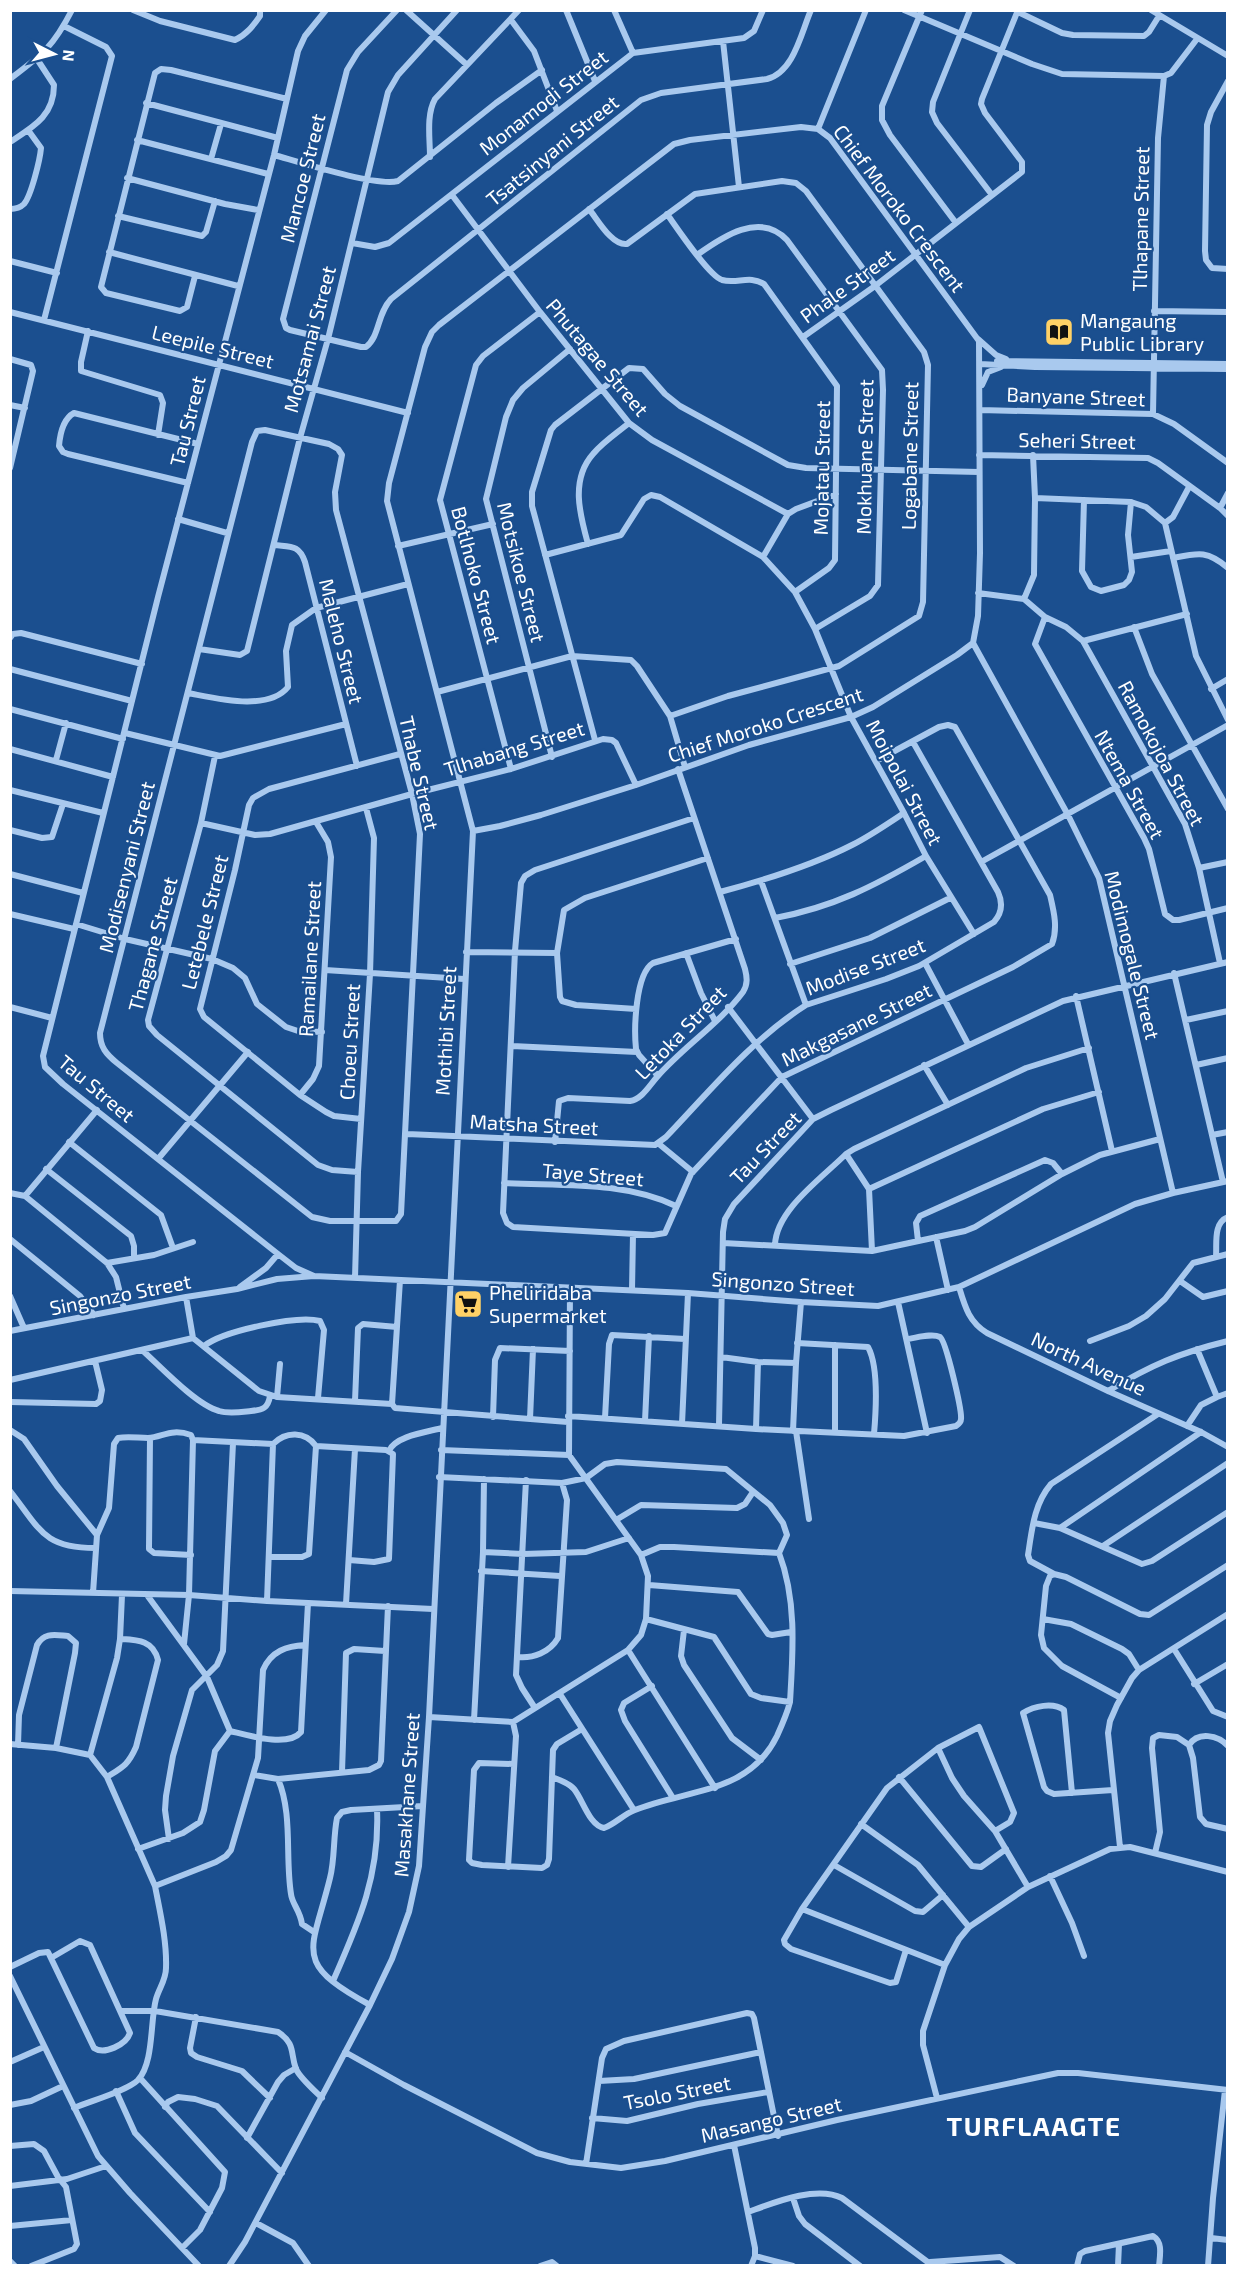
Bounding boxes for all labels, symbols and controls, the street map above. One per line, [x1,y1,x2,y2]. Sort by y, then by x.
north arrow [24,24,84,84]
street label: Monamodi Street [474,44,612,160]
text: N [59,49,79,62]
street label: Tsatsinyani Street [481,89,623,211]
street label: Mancoe Street [274,111,330,245]
street label: Chief Moroko Crescent [829,119,971,297]
street label: Tlhapane Street [1127,146,1153,292]
street label: Phale Street [795,242,899,327]
street label: Motsamai Street [278,263,340,415]
street label: Phutagae Street [542,293,654,421]
place label: Mangaung Public Library [1080,308,1204,355]
library icon: Mangaung Public Library [1043,316,1075,348]
street label: Leepile Street [149,319,277,373]
street label: Tau Street [164,373,210,469]
street label: Mokhuane Street [851,379,877,535]
street label: Logabane Street [896,381,922,530]
street label: Banyane Street [1006,382,1146,410]
street label: Mojatau Street [808,400,834,536]
street label: Seheri Street [1018,427,1136,453]
street label: Motsikoe Street [493,499,551,645]
street label: Botlhoko Street [447,504,507,647]
street label: Maleho Street [315,576,369,706]
street label: Ramokojoa Street [1114,676,1211,830]
street label: Chief Moroko Crescent [664,681,866,767]
street label: Thabe Street [395,714,445,833]
street label: Tlhabang Street [441,715,587,781]
street label: Moipolai Street [862,715,948,849]
street label: Ntema Street [1090,725,1170,843]
street label: Modisenyani Street [93,778,159,955]
street label: Letebele Street [176,852,232,992]
street label: Modimogale Street [1100,868,1166,1042]
street label: Thagane Street [122,874,182,1014]
street label: Ramailane Street [293,880,325,1038]
street label: Modise Street [802,932,929,1000]
street label: Mothibi Street [430,965,460,1096]
street label: Makgasane Street [777,977,935,1071]
street label: Letoka Street [629,980,731,1084]
street label: Choeu Street [334,983,364,1101]
street label: Tau Street [54,1049,140,1127]
street label: Tau Street [724,1105,806,1188]
street label: Matsha Street [469,1109,599,1139]
street label: Taye Street [541,1158,645,1190]
street label: Singonzo Street [711,1266,856,1300]
street label: Singonzo Street [47,1268,193,1319]
place label: Pheliridaba Supermarket [489,1280,607,1327]
supermarket icon: Pheliridaba Supermarket [452,1288,484,1320]
street label: North Avenue [1028,1326,1150,1400]
street label: Masakhane Street [388,1712,424,1878]
street label: Tsolo Street [621,2070,733,2114]
street label: Masango Street [698,2091,844,2147]
district label: TURFLAAGTE [947,2110,1121,2141]

